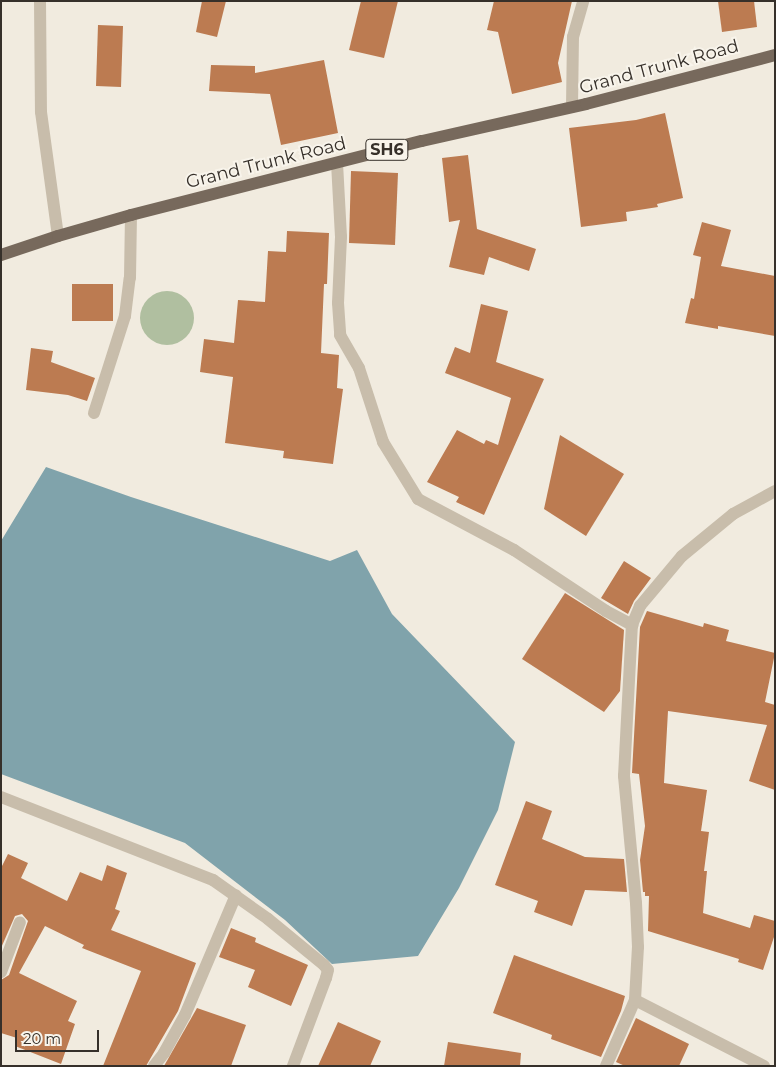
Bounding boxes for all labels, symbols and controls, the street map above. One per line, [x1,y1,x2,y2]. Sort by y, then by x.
street label: Grand Trunk Road [577,35,741,99]
street label: Grand Trunk Road [184,133,348,193]
road number: SH6 [364,136,410,164]
scale bar [18,1020,101,1052]
text: 20 m [23,1029,61,1048]

